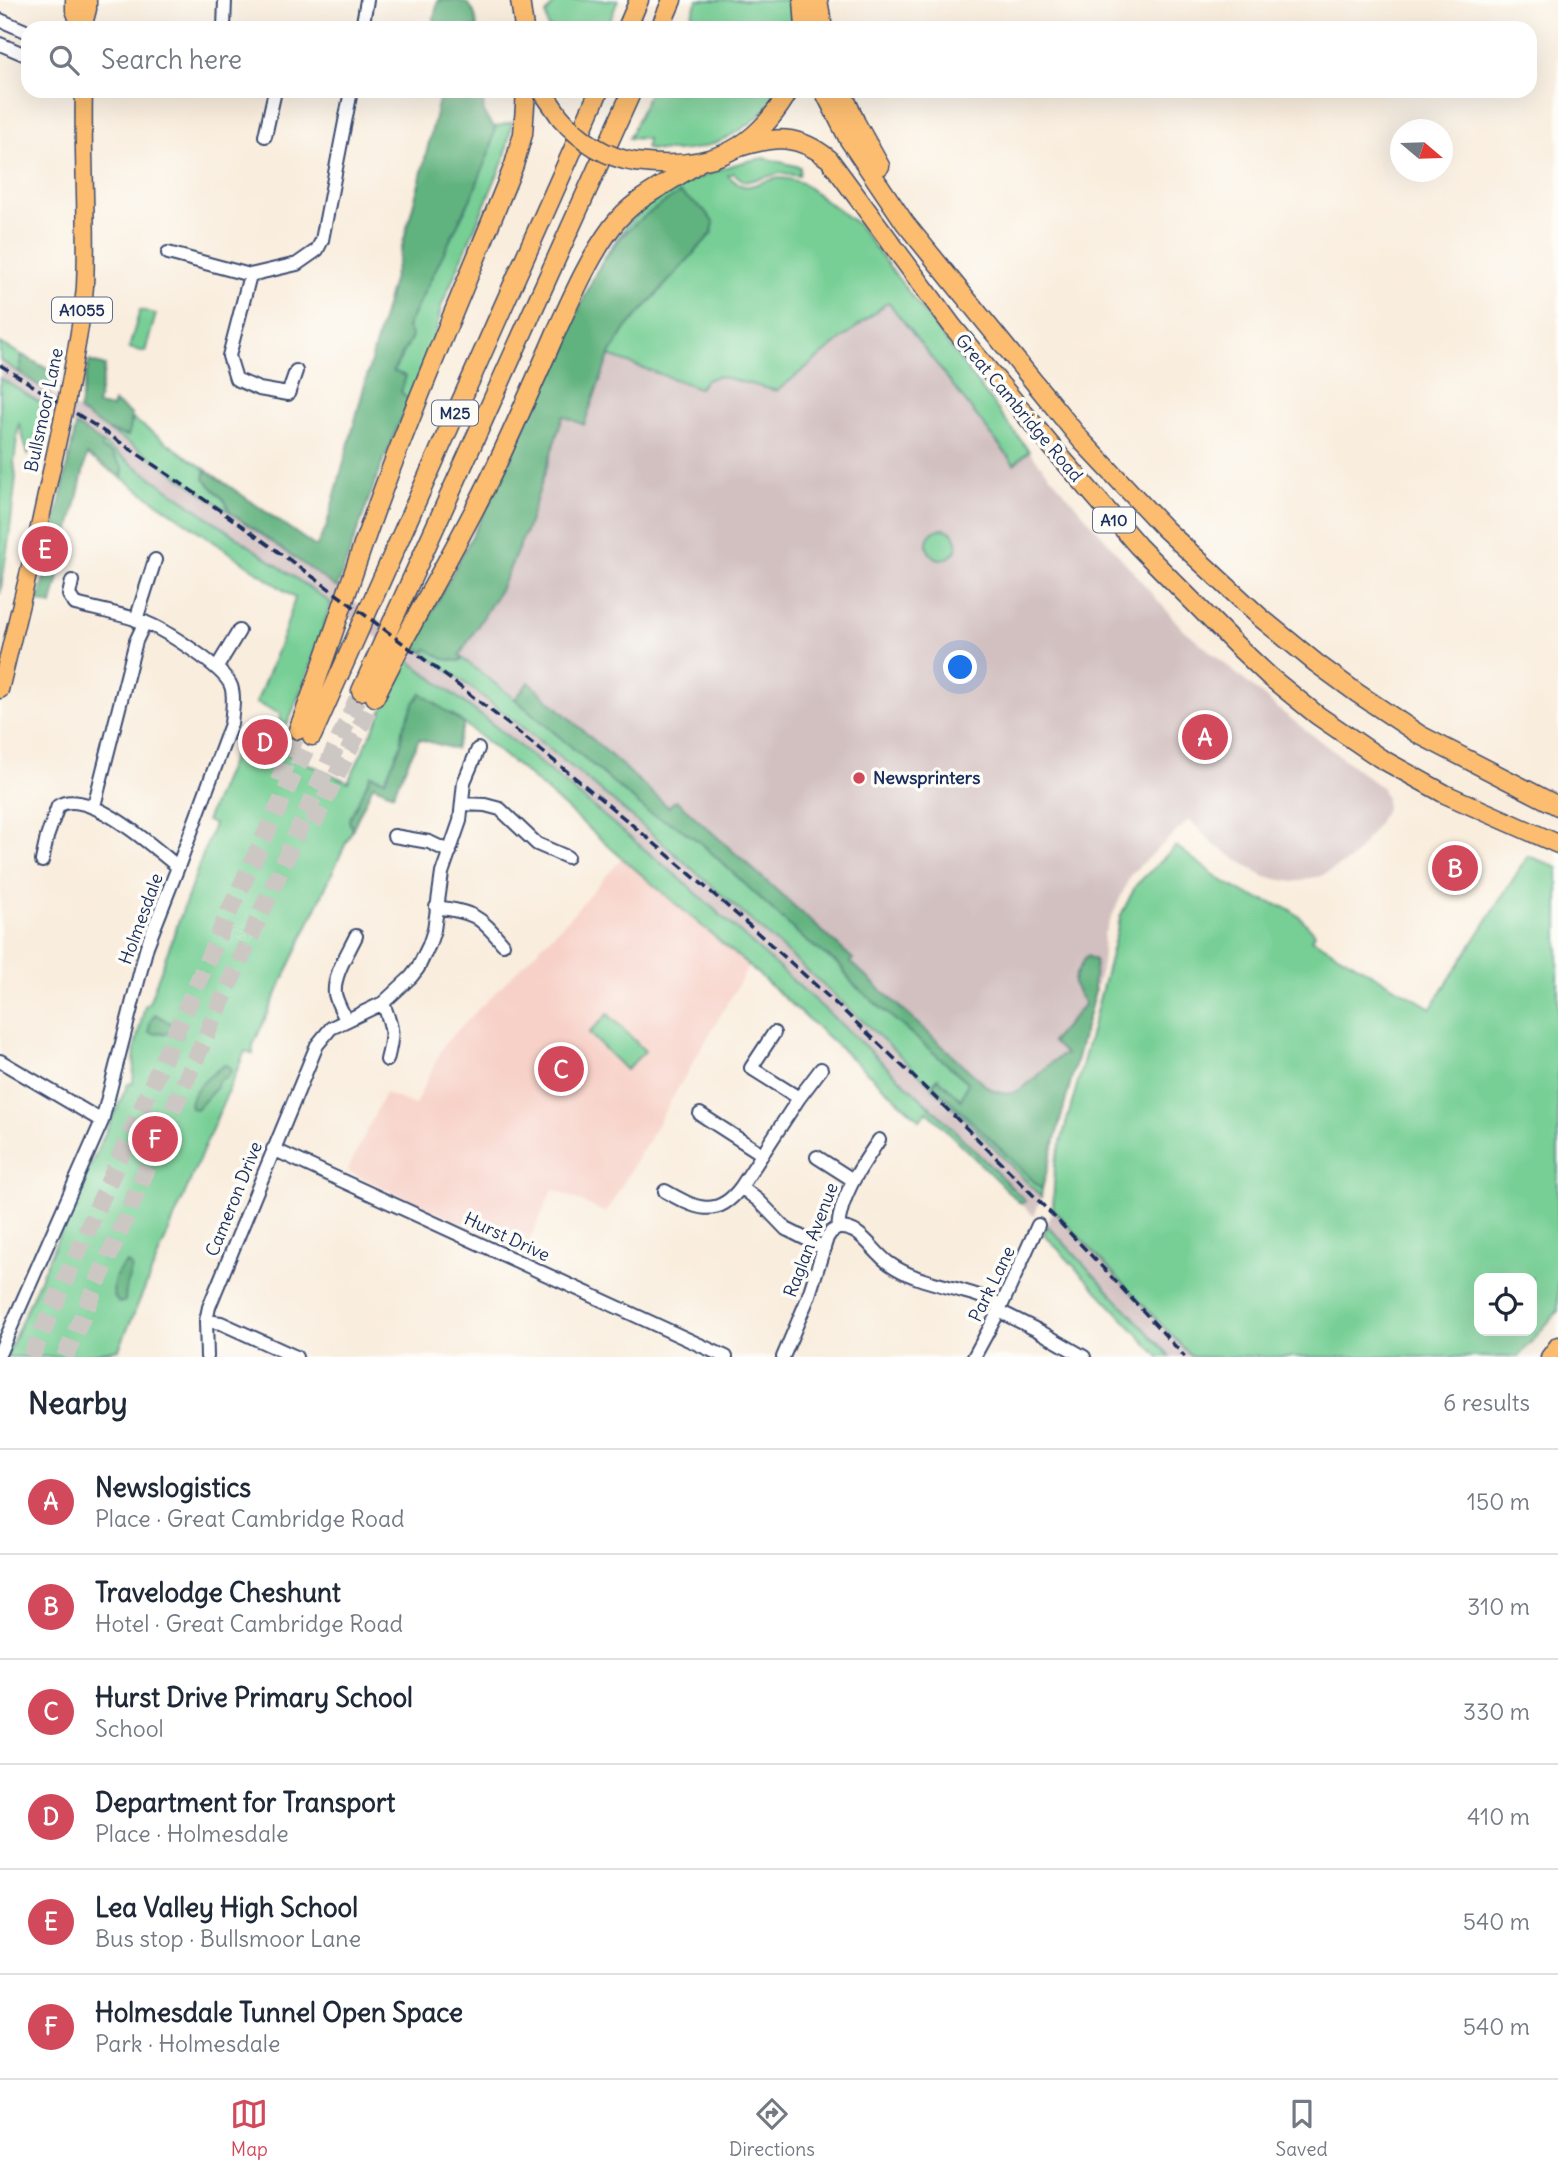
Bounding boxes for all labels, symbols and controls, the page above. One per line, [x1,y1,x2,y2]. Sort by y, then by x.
search box [21,21,1537,98]
icon: search [45,41,83,79]
text: Search here [101,43,242,76]
north arrow [1390,119,1453,182]
road number: A1055 [52,298,112,322]
street label: Great Cambridge Road [951,329,1088,487]
street label: Bullsmoor Lane [19,346,68,474]
road number: M25 [432,400,478,426]
road number: A10 [1093,508,1135,533]
pin: E [22,523,68,575]
your location [943,650,977,684]
pin: A [1182,711,1228,763]
pin: D [242,716,288,768]
place label: Newsprinters [873,766,980,789]
marker: Newsprinters [851,770,867,786]
pin: B [1432,842,1478,894]
street label: Holmesdale [113,870,168,968]
pin: C [538,1043,584,1095]
pin: F [132,1113,178,1165]
street label: Cameron Drive [200,1138,267,1260]
street label: Raglan Avenue [778,1179,843,1300]
street label: Hurst Drive [461,1207,554,1266]
street label: Park Lane [963,1242,1020,1325]
map controls [1474,1273,1537,1336]
button: locate [1474,1273,1537,1336]
text: Nearby [28,1384,128,1422]
text: 6 results [1443,1388,1530,1417]
text: Newslogistics [95,1471,251,1504]
text: A [44,1487,58,1516]
text: 150 m [1467,1487,1530,1516]
text: Place · Great Cambridge Road [95,1504,404,1533]
text: Travelodge Cheshunt [95,1576,341,1609]
text: B [43,1592,59,1621]
text: 310 m [1467,1592,1530,1621]
text: Hotel · Great Cambridge Road [95,1609,403,1638]
text: Hurst Drive Primary School [95,1681,413,1714]
text: C [43,1697,59,1726]
text: 330 m [1463,1697,1530,1726]
text: School [95,1714,164,1743]
text: Department for Transport [95,1786,395,1819]
text: D [43,1802,59,1831]
text: 410 m [1467,1802,1530,1831]
text: Place · Holmesdale [95,1819,289,1848]
text: Lea Valley High School [95,1891,358,1924]
text: E [44,1907,58,1936]
text: 540 m [1463,1907,1530,1936]
text: Bus stop · Bullsmoor Lane [95,1924,361,1953]
text: Holmesdale Tunnel Open Space [95,1996,463,2029]
text: F [44,2012,58,2041]
text: 540 m [1463,2012,1530,2041]
text: Park · Holmesdale [95,2029,280,2058]
tab: Map [230,2095,268,2161]
tab: Directions [729,2095,815,2161]
tab: Saved [1276,2095,1328,2161]

